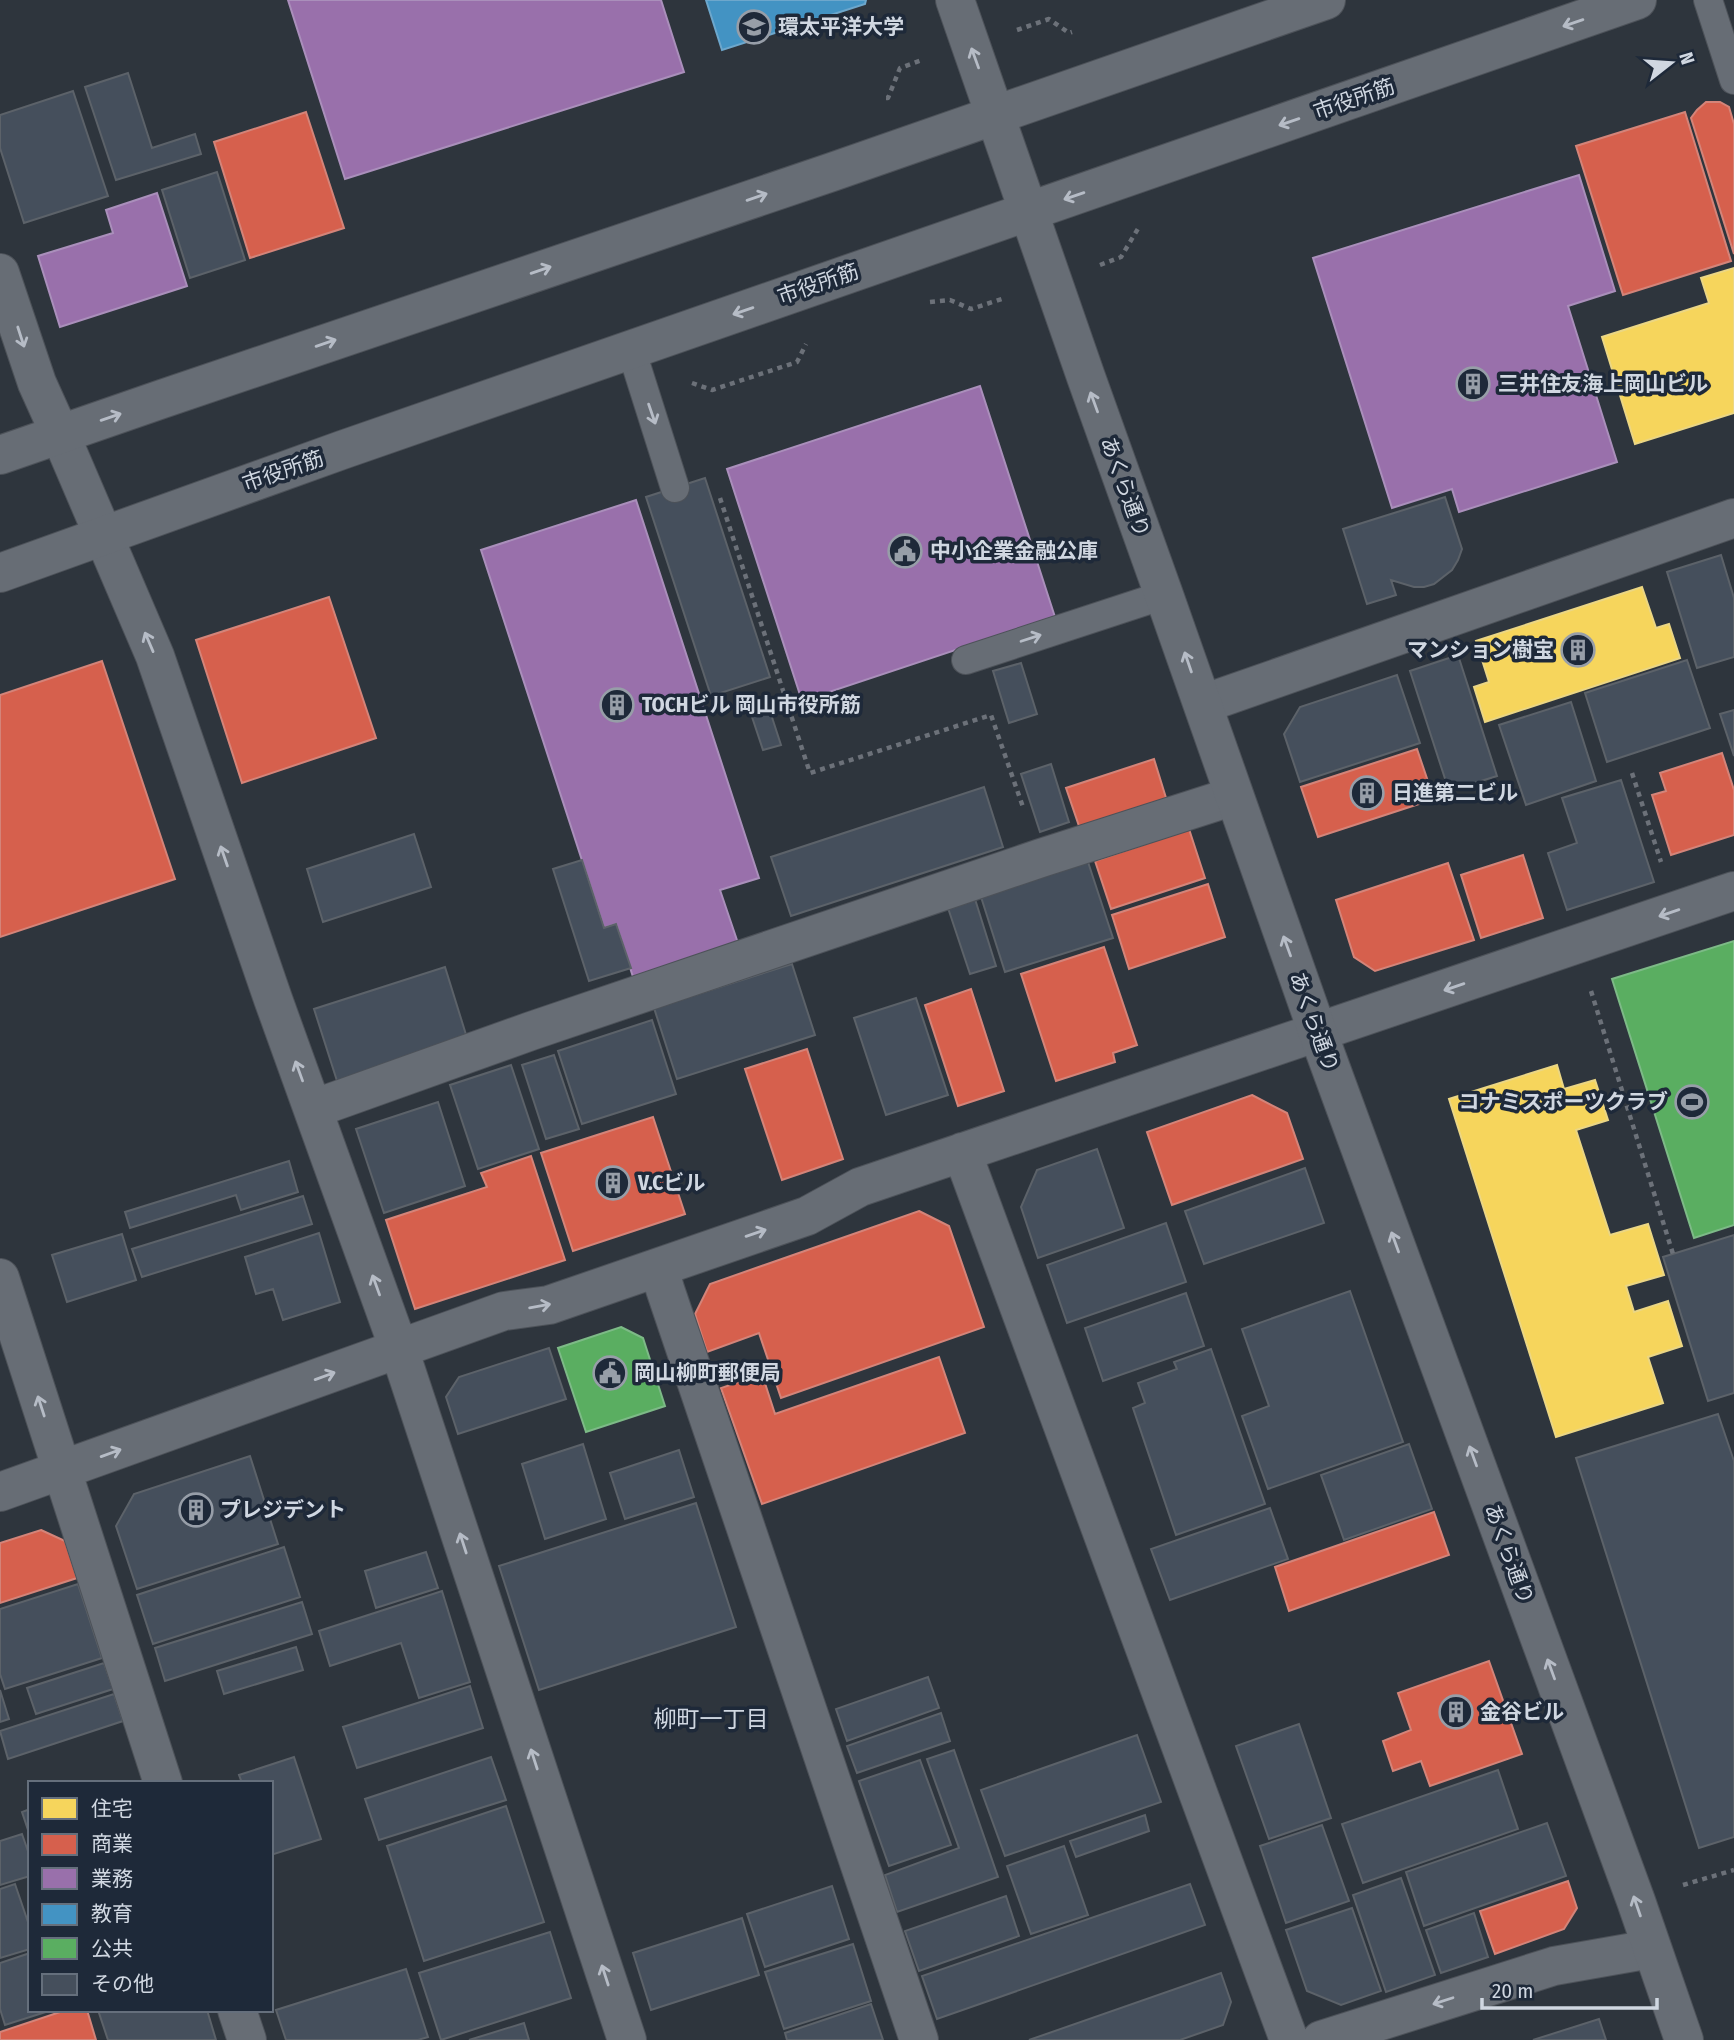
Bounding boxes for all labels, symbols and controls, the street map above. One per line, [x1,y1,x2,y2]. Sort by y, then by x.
school or university icon: 環太平洋大学 [735,8,773,46]
place label: 環太平洋大学 [778,14,904,40]
one-way arrow [1562,18,1584,30]
north arrow [1636,28,1706,98]
one-way arrow [967,47,980,69]
text: N [1674,49,1699,67]
street label: 市役所筋 [1310,73,1398,125]
one-way arrow [1278,117,1300,129]
one-way arrow [746,190,768,203]
one-way arrow [1063,191,1085,204]
street label: 市役所筋 [774,258,862,310]
one-way arrow [530,263,552,275]
one-way arrow [732,305,754,318]
one-way arrow [16,326,29,348]
one-way arrow [315,336,337,349]
building icon: 三井住友海上岡山ビル [1454,365,1492,403]
place label: 三井住友海上岡山ビル [1498,371,1708,397]
one-way arrow [1087,391,1099,413]
one-way arrow [647,403,659,425]
one-way arrow [99,410,121,422]
street label: あくら通り [1095,433,1155,541]
street label: 市役所筋 [239,445,327,497]
public building icon: 中小企業金融公庫 [886,532,924,570]
place label: 中小企業金融公庫 [930,538,1098,564]
one-way arrow [142,631,155,653]
one-way arrow [1019,631,1041,644]
building icon: マンション樹宝 [1559,631,1597,669]
place label: マンション樹宝 [1407,637,1554,663]
one-way arrow [1181,651,1193,673]
building icon: TOCHビル 岡山市役所筋 [598,686,636,724]
place label: TOCHビル 岡山市役所筋 [642,692,861,718]
building icon: 日進第二ビル [1348,774,1386,812]
place label: 日進第二ビル [1392,780,1518,806]
one-way arrow [217,846,229,868]
one-way arrow [1659,908,1681,921]
one-way arrow [1280,935,1292,957]
street label: あくら通り [1284,968,1344,1076]
one-way arrow [1443,981,1465,994]
one-way arrow [292,1061,304,1083]
sports icon: コナミスポーツクラブ [1673,1083,1711,1121]
place label: コナミスポーツクラブ [1458,1089,1668,1115]
building icon: V.Cビル [594,1164,632,1202]
place label: V.Cビル [637,1170,705,1196]
one-way arrow [744,1226,766,1238]
one-way arrow [1387,1232,1400,1254]
one-way arrow [368,1275,381,1297]
one-way arrow [528,1298,551,1312]
public building icon: 岡山柳町郵便局 [591,1354,629,1392]
place label: 岡山柳町郵便局 [634,1360,781,1386]
one-way arrow [313,1369,335,1381]
one-way arrow [34,1395,47,1417]
one-way arrow [1466,1445,1478,1467]
one-way arrow [99,1446,121,1458]
building icon: プレジデント [177,1491,215,1529]
place label: プレジデント [220,1497,346,1523]
street label: あくら通り [1479,1500,1539,1608]
one-way arrow [455,1532,468,1554]
one-way arrow [1544,1659,1556,1681]
building icon: 金谷ビル [1437,1693,1475,1731]
place label: 金谷ビル [1480,1699,1564,1725]
district label: 柳町一丁目 [654,1705,769,1733]
one-way arrow [527,1749,539,1771]
legend [28,1781,273,2012]
text: 住宅 [91,1796,133,1822]
text: 商業 [91,1831,133,1857]
text: 業務 [91,1866,133,1892]
one-way arrow [1630,1896,1642,1918]
text: 教育 [91,1901,133,1927]
text: 公共 [91,1936,133,1962]
one-way arrow [598,1965,610,1987]
scale bar [1482,1966,1657,2010]
text: その他 [91,1971,154,1997]
text: 20 m [1492,1978,1533,2004]
one-way arrow [1432,1996,1454,2009]

